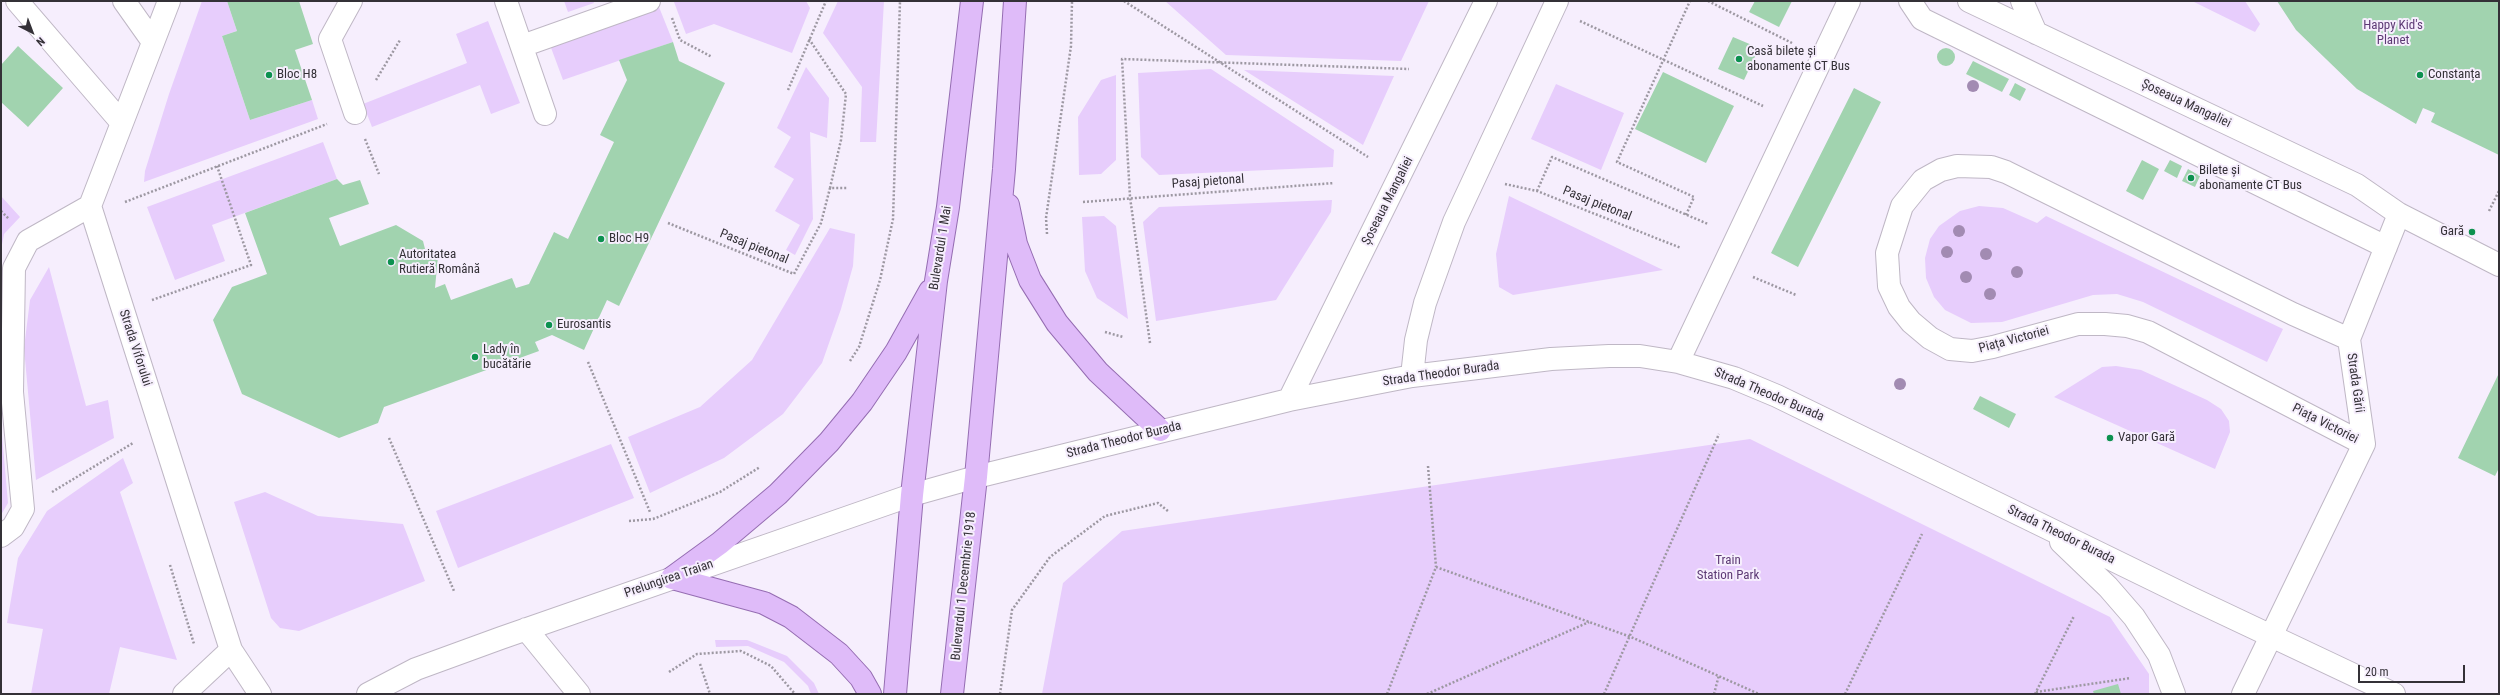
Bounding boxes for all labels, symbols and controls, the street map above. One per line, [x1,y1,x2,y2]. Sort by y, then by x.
north arrow [12,12,52,52]
park label: Happy Kid's Planet [2363,18,2423,49]
text: N [34,34,47,48]
place label: Casă bilete și abonamente CT Bus [1747,44,1850,75]
marker: Casă bilete și abonamente CT Bus [1734,54,1744,64]
place label: Bloc H8 [277,67,317,83]
place label: Constanța [2428,67,2481,83]
marker: Bloc H8 [264,70,274,80]
marker: Constanța [2415,70,2425,80]
street label: Șoseaua Mangaliei [2139,76,2233,132]
street label: Șoseaua Mangaliei [1359,154,1417,248]
place label: Bilete și abonamente CT Bus [2199,163,2302,194]
street label: Pasaj pietonal [1171,172,1245,192]
marker: Bilete și abonamente CT Bus [2186,173,2196,183]
street label: Pasaj pietonal [1560,183,1634,225]
street label: Bulevardul 1 Mai [927,205,955,291]
place label: Gară [2440,224,2464,240]
street label: Pasaj pietonal [717,226,791,268]
marker: Gară [2467,227,2477,237]
place label: Bloc H9 [609,231,649,247]
marker: Bloc H9 [596,234,606,244]
place label: Autoritatea Rutieră Română [399,247,480,278]
marker: Autoritatea Rutieră Română [386,257,396,267]
street label: Strada Viforului [115,308,155,388]
place label: Eurosantis [557,317,611,333]
marker: Eurosantis [544,320,554,330]
street label: Piața Victoriei [1977,323,2051,357]
place label: Lady în bucătărie [483,342,531,373]
marker: Lady în bucătărie [470,352,480,362]
street label: Strada Gării [2343,352,2367,414]
street label: Strada Theodor Burada [1382,358,1500,390]
street label: Strada Theodor Burada [1712,365,1826,425]
street label: Piața Victoriei [2289,401,2361,447]
street label: Strada Theodor Burada [1065,418,1183,462]
place label: Vapor Gară [2118,430,2175,446]
marker: Vapor Gară [2105,433,2115,443]
street label: Strada Theodor Burada [2005,502,2117,568]
street label: Bulevardul 1 Decembrie 1918 [948,511,980,661]
park label: Train Station Park [1697,553,1759,584]
street label: Prelungirea Traian [623,556,715,602]
scale bar [2360,657,2467,683]
text: 20 m [2365,665,2389,679]

